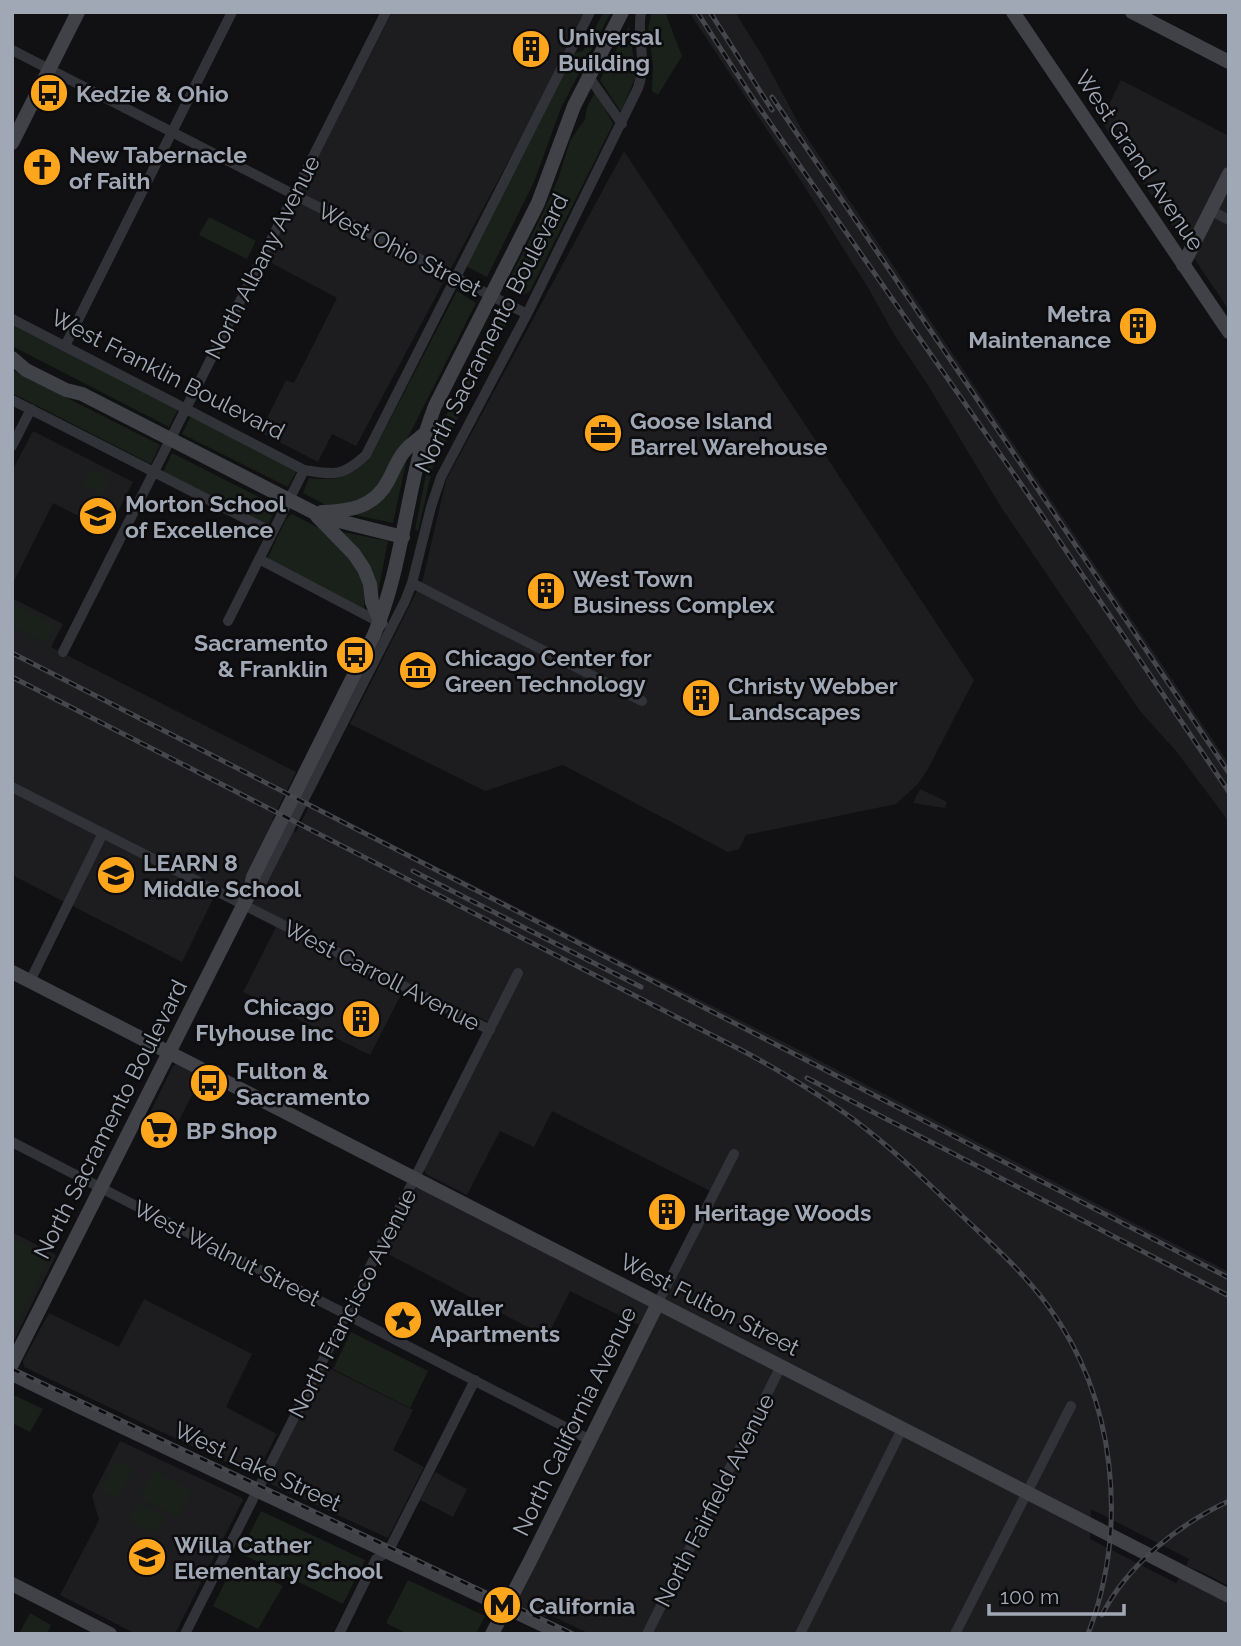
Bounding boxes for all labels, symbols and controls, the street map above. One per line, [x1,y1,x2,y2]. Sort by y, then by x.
place label: Universal Building [558,23,662,76]
building icon: Universal Building [510,28,552,70]
street label: West Grand Avenue [1070,65,1210,255]
bus stop icon: Kedzie & Ohio [28,72,70,114]
place label: Kedzie & Ohio [76,80,229,107]
place label: New Tabernacle of Faith [69,141,247,194]
church icon: New Tabernacle of Faith [21,146,63,188]
street label: North Albany Avenue [199,151,325,363]
street label: North Sacramento Boulevard [409,189,573,477]
street label: West Ohio Street [314,196,486,302]
place label: Metra Maintenance [968,300,1111,353]
street label: West Franklin Boulevard [47,303,289,445]
building icon: Metra Maintenance [1117,305,1159,347]
place label: Goose Island Barrel Warehouse [630,407,828,460]
office icon: Goose Island Barrel Warehouse [582,412,624,454]
place label: Morton School of Excellence [125,490,286,543]
school or university icon: Morton School of Excellence [77,495,119,537]
place label: West Town Business Complex [573,565,775,618]
building icon: West Town Business Complex [525,570,567,612]
place label: Sacramento & Franklin [194,629,328,682]
bus stop icon: Sacramento & Franklin [334,634,376,676]
place label: Chicago Center for Green Technology [445,644,652,697]
museum icon: Chicago Center for Green Technology [397,649,439,691]
place label: Christy Webber Landscapes [728,672,898,725]
building icon: Christy Webber Landscapes [680,677,722,719]
place label: LEARN 8 Middle School [143,849,302,902]
school or university icon: LEARN 8 Middle School [95,854,137,896]
street label: West Carroll Avenue [280,914,484,1036]
street label: North Sacramento Boulevard [28,975,192,1263]
place label: Chicago Flyhouse Inc [195,993,334,1046]
building icon: Chicago Flyhouse Inc [340,998,382,1040]
place label: Fulton & Sacramento [236,1057,370,1110]
bus stop icon: Fulton & Sacramento [188,1062,230,1104]
supermarket icon: BP Shop [138,1109,180,1151]
place label: BP Shop [186,1117,277,1144]
street label: North Francisco Avenue [282,1184,422,1422]
building icon: Heritage Woods [646,1191,688,1233]
street label: West Walnut Street [129,1194,325,1312]
place label: Heritage Woods [694,1199,871,1226]
street label: West Fulton Street [616,1247,804,1361]
place label: Waller Apartments [430,1294,560,1347]
place icon: Waller Apartments [382,1299,424,1341]
street label: North California Avenue [507,1302,641,1540]
street label: North Fairfield Avenue [649,1389,779,1611]
street label: West Lake Street [170,1415,346,1517]
place label: Willa Cather Elementary School [174,1531,383,1584]
school or university icon: Willa Cather Elementary School [126,1536,168,1578]
scale bar [989,1572,1124,1616]
metro station icon: California [481,1584,523,1626]
text: 100 m [1000,1584,1059,1609]
place label: California [529,1592,635,1619]

